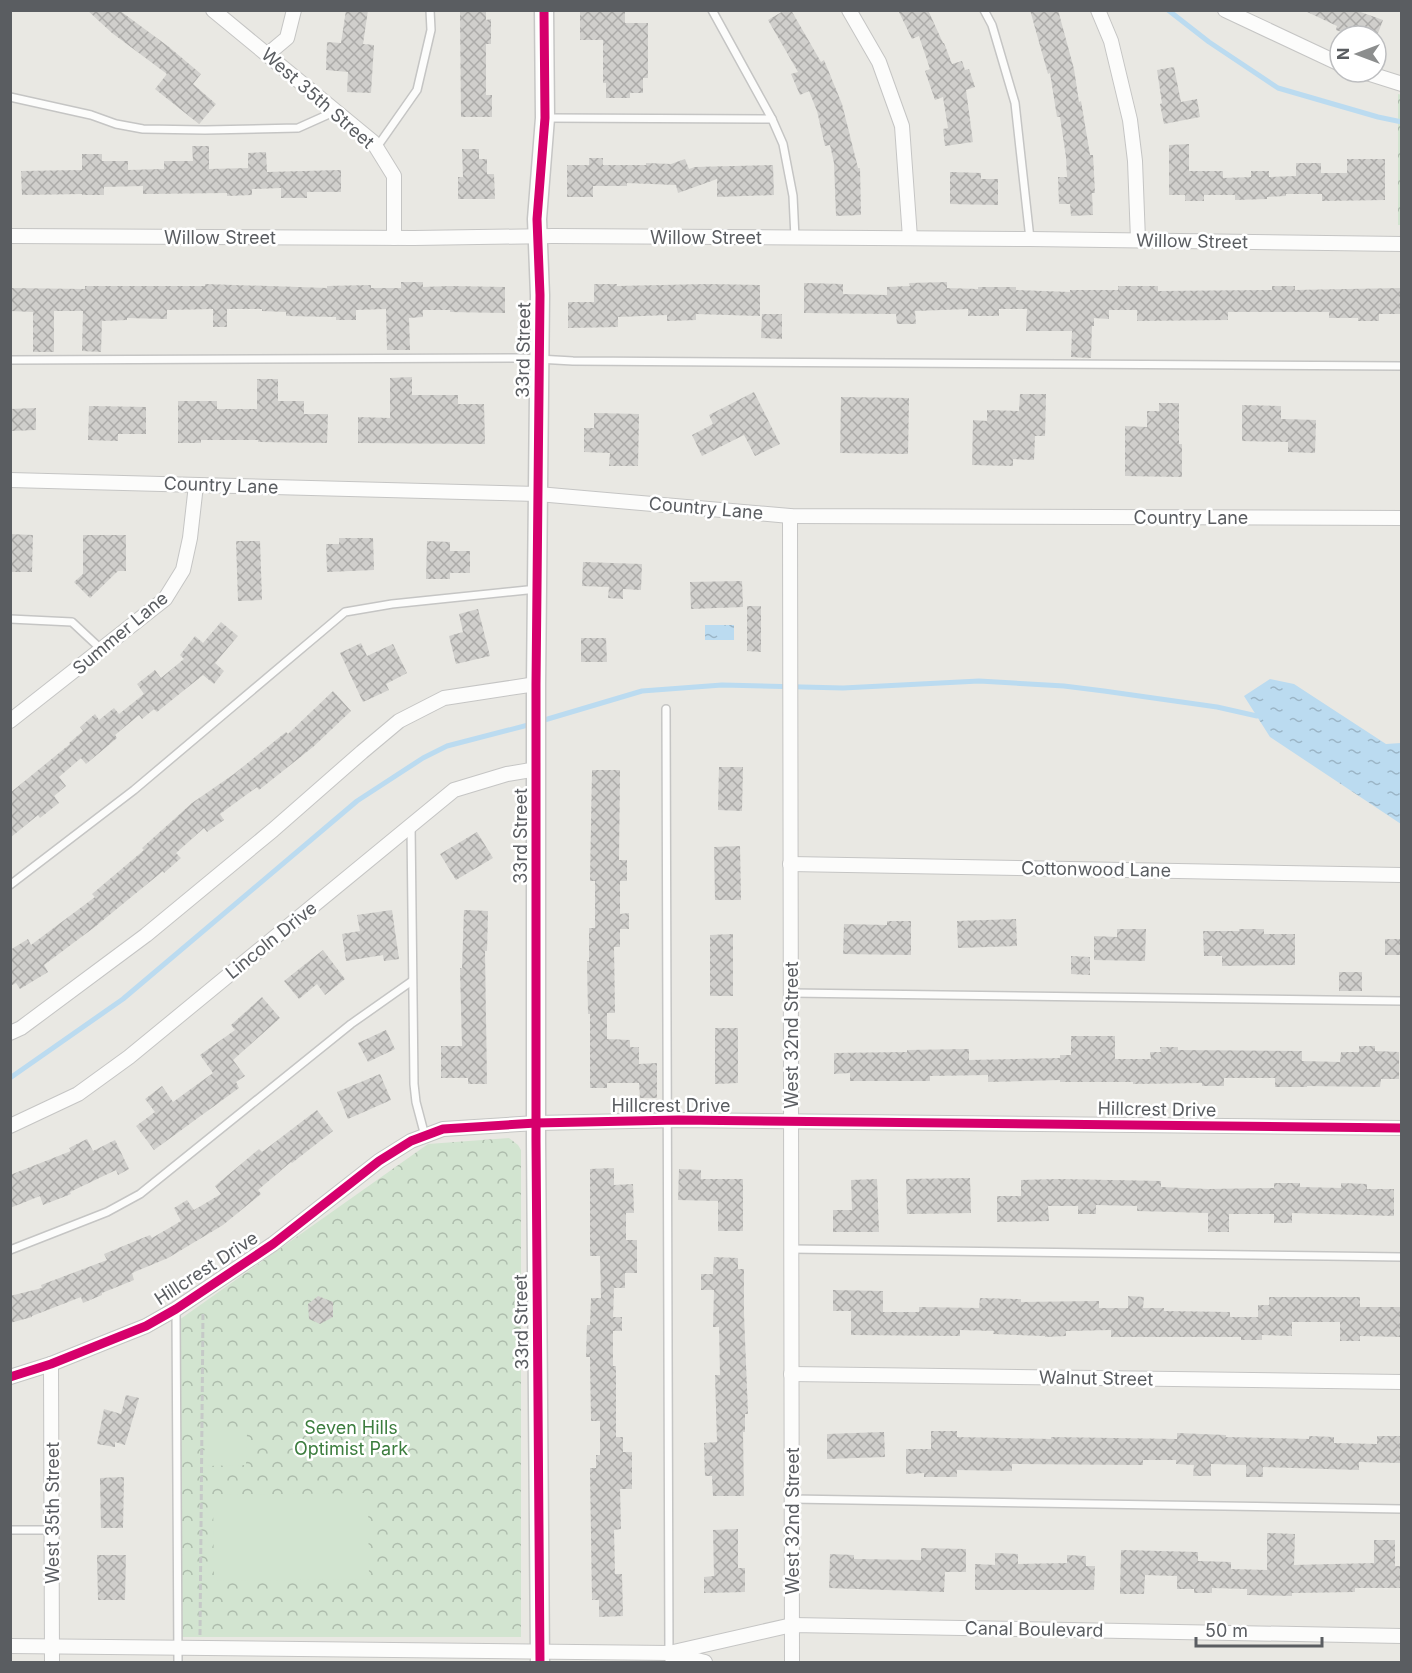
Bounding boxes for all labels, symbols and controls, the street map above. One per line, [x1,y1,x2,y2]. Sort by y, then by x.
north arrow [1328,24,1388,84]
street label: West 35th Street [257,43,379,153]
text: N [1333,48,1353,60]
street label: Willow Street [164,227,276,248]
street label: Willow Street [650,227,762,248]
street label: Willow Street [1136,230,1248,252]
street label: 33rd Street [512,302,534,398]
street label: Country Lane [163,473,279,497]
street label: Country Lane [648,493,764,523]
street label: Country Lane [1134,507,1248,528]
street label: Summer Lane [68,587,172,679]
street label: 33rd Street [510,788,531,884]
street label: Cottonwood Lane [1021,857,1171,881]
street label: Lincoln Drive [221,897,321,983]
street label: West 32nd Street [781,961,802,1109]
street label: Hillcrest Drive [612,1095,730,1116]
street label: Hillcrest Drive [1097,1097,1217,1121]
street label: Hillcrest Drive [150,1227,262,1309]
street label: 33rd Street [510,1274,532,1370]
street label: Walnut Street [1039,1367,1153,1389]
park label: Seven Hills Optimist Park [294,1417,408,1459]
street label: West 35th Street [42,1442,63,1584]
street label: West 32nd Street [782,1447,803,1595]
scale bar [1196,1610,1322,1648]
street label: Canal Boulevard [964,1617,1104,1641]
text: 50 m [1205,1620,1248,1641]

